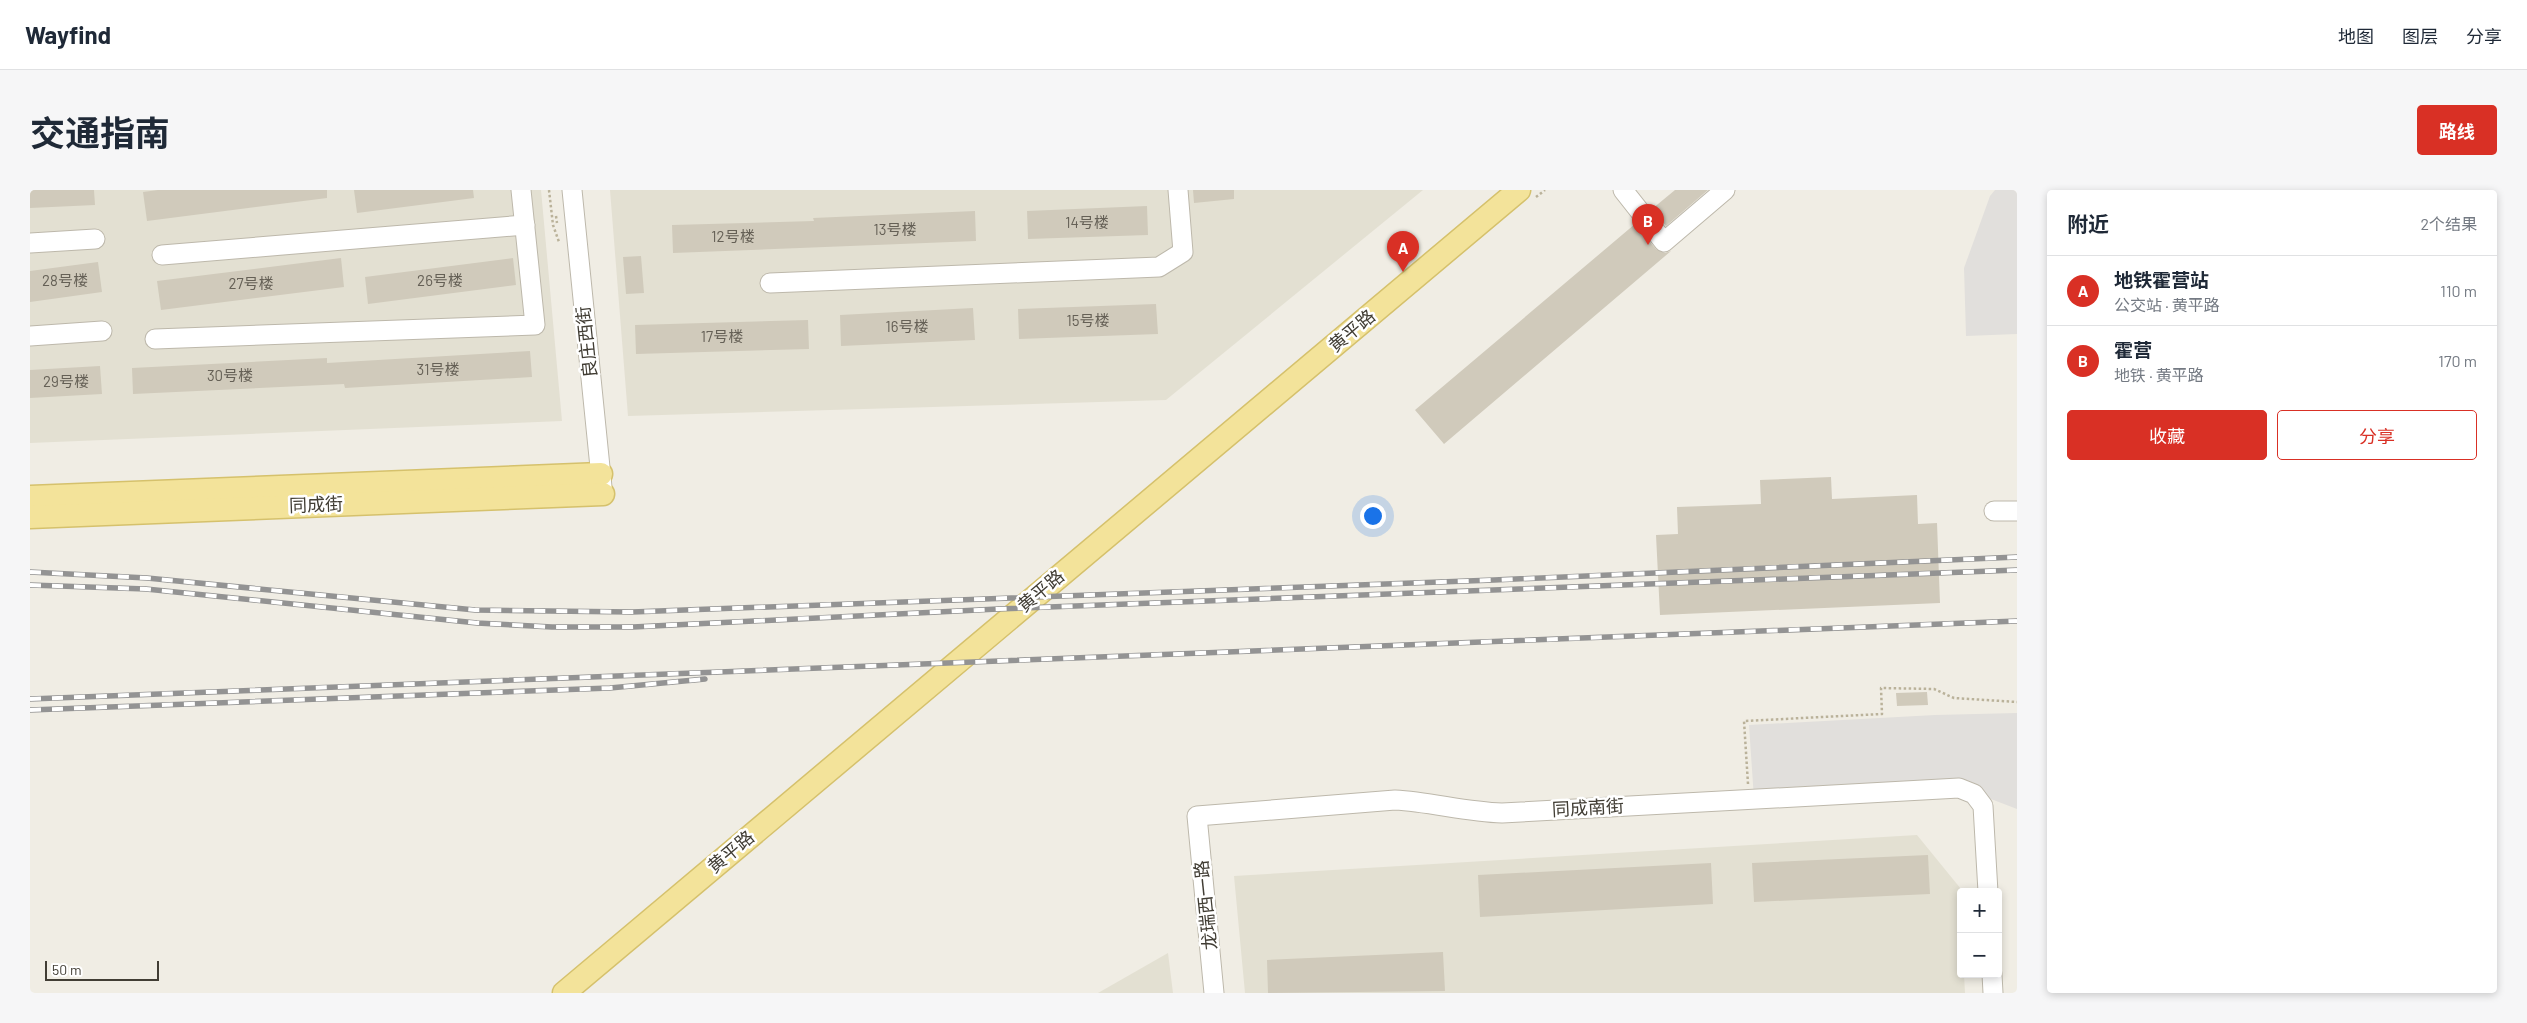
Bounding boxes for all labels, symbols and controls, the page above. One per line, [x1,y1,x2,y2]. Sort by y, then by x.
text: Wayfind [25,20,111,49]
text: 地图 [2338,25,2374,47]
text: 图层 [2402,25,2438,47]
text: 分享 [2466,25,2502,47]
button: 路线 [2417,105,2497,155]
text: 交通指南 [30,111,170,153]
pin: B [1632,204,1664,245]
text: 附近 [2067,211,2109,236]
house number: 14号楼 [1065,213,1109,231]
text: 2个结果 [2420,214,2477,233]
house number: 13号楼 [874,220,916,238]
house number: 12号楼 [711,227,755,245]
pin: A [1387,231,1419,272]
text: 地铁霍营站 [2114,268,2209,291]
house number: 28号楼 [42,271,88,289]
house number: 26号楼 [417,271,463,289]
house number: 27号楼 [228,274,274,292]
text: A [2078,281,2088,300]
text: 110 m [2440,281,2477,300]
text: 公交站 · 黄平路 [2114,295,2220,314]
street label: 黄平路 [1324,304,1379,356]
street label: 良庄西街 [571,305,601,379]
house number: 15号楼 [1067,311,1109,329]
house number: 16号楼 [886,317,928,335]
house number: 17号楼 [701,327,743,345]
text: 霍营 [2114,338,2152,361]
text: B [2078,351,2088,370]
text: 170 m [2438,351,2477,370]
house number: 31号楼 [417,360,459,378]
text: 地铁 · 黄平路 [2114,365,2204,384]
house number: 30号楼 [207,366,253,384]
house number: 29号楼 [43,372,89,390]
button: 收藏 [2067,410,2267,460]
button: 分享 [2277,410,2477,460]
street label: 同成街 [289,492,343,516]
your location [1360,503,1386,529]
street label: 黄平路 [1013,564,1068,616]
street label: 同成南街 [1551,794,1624,820]
street label: 黄平路 [703,825,758,877]
street label: 龙瑞西一路 [1189,859,1221,951]
map controls [1957,888,2002,978]
button: + [1957,888,2002,933]
button: − [1957,933,2002,978]
scale bar [45,958,159,981]
text: 50 m [52,961,81,978]

